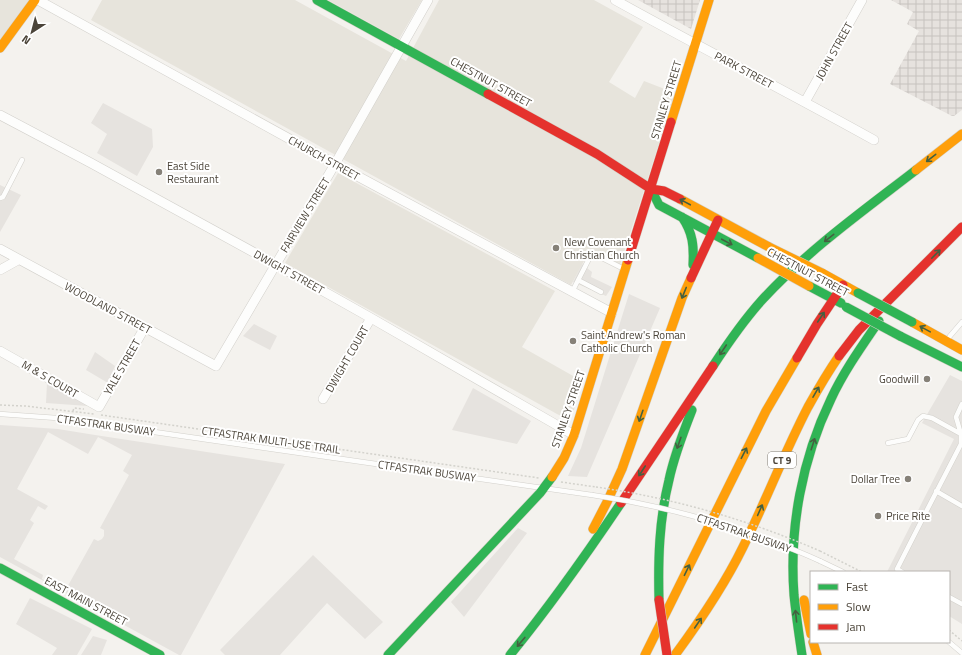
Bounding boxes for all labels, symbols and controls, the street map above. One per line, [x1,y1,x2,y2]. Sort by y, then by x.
north arrow [12,12,52,52]
street label: JOHN STREET [811,19,857,83]
text: N [18,31,34,49]
street label: PARK STREET [712,48,776,92]
street label: CHESTNUT STREET [448,53,535,111]
street label: STANLEY STREET [646,59,686,141]
street label: CHURCH STREET [285,132,363,184]
one-way arrow [926,154,937,162]
place label: East Side Restaurant [167,158,219,187]
marker: East Side Restaurant [154,167,164,177]
street label: FAIRVIEW STREET [276,174,334,256]
one-way arrow [679,198,691,205]
one-way arrow [823,233,834,242]
place label: New Covenant Christian Church [564,234,640,263]
one-way arrow [721,238,733,246]
marker: New Covenant Christian Church [551,243,561,253]
street label: CHESTNUT STREET [764,244,852,300]
street label: DWIGHT STREET [251,246,327,298]
one-way arrow [931,249,941,259]
street label: WOODLAND STREET [62,278,155,338]
one-way arrow [680,287,688,299]
one-way arrow [817,312,825,323]
street label: DWIGHT COURT [321,323,373,395]
one-way arrow [919,325,931,333]
place label: Saint Andrew's Roman Catholic Church [581,327,686,356]
street label: YALE STREET [100,336,145,398]
marker: Saint Andrew's Roman Catholic Church [568,336,578,346]
one-way arrow [719,344,727,355]
street label: M & S COURT [19,356,81,402]
street label: STANLEY STREET [547,368,589,450]
place label: Goodwill [879,371,919,387]
marker: Goodwill [922,374,932,384]
one-way arrow [812,386,820,398]
street label: CTFASTRAK BUSWAY [56,410,156,440]
one-way arrow [637,410,645,422]
street label: CTFASTRAK MULTI-USE TRAIL [201,422,342,458]
one-way arrow [675,437,682,450]
one-way arrow [810,437,817,450]
one-way arrow [741,447,749,459]
road number: CT 9 [768,452,796,468]
street label: CTFASTRAK BUSWAY [377,456,477,486]
one-way arrow [638,465,646,476]
place label: Dollar Tree [851,471,900,487]
marker: Dollar Tree [903,474,913,484]
one-way arrow [757,504,764,516]
place label: Price Rite [886,508,930,524]
street label: CTFASTRAK BUSWAY [695,509,793,557]
marker: Price Rite [873,511,883,521]
one-way arrow [684,564,692,576]
legend [810,571,950,643]
street label: EAST MAIN STREET [42,572,130,630]
text: Fast [846,577,869,596]
text: Slow [846,597,871,616]
one-way arrow [792,610,800,623]
text: Jam [846,617,866,636]
one-way arrow [694,618,702,629]
one-way arrow [517,636,526,647]

